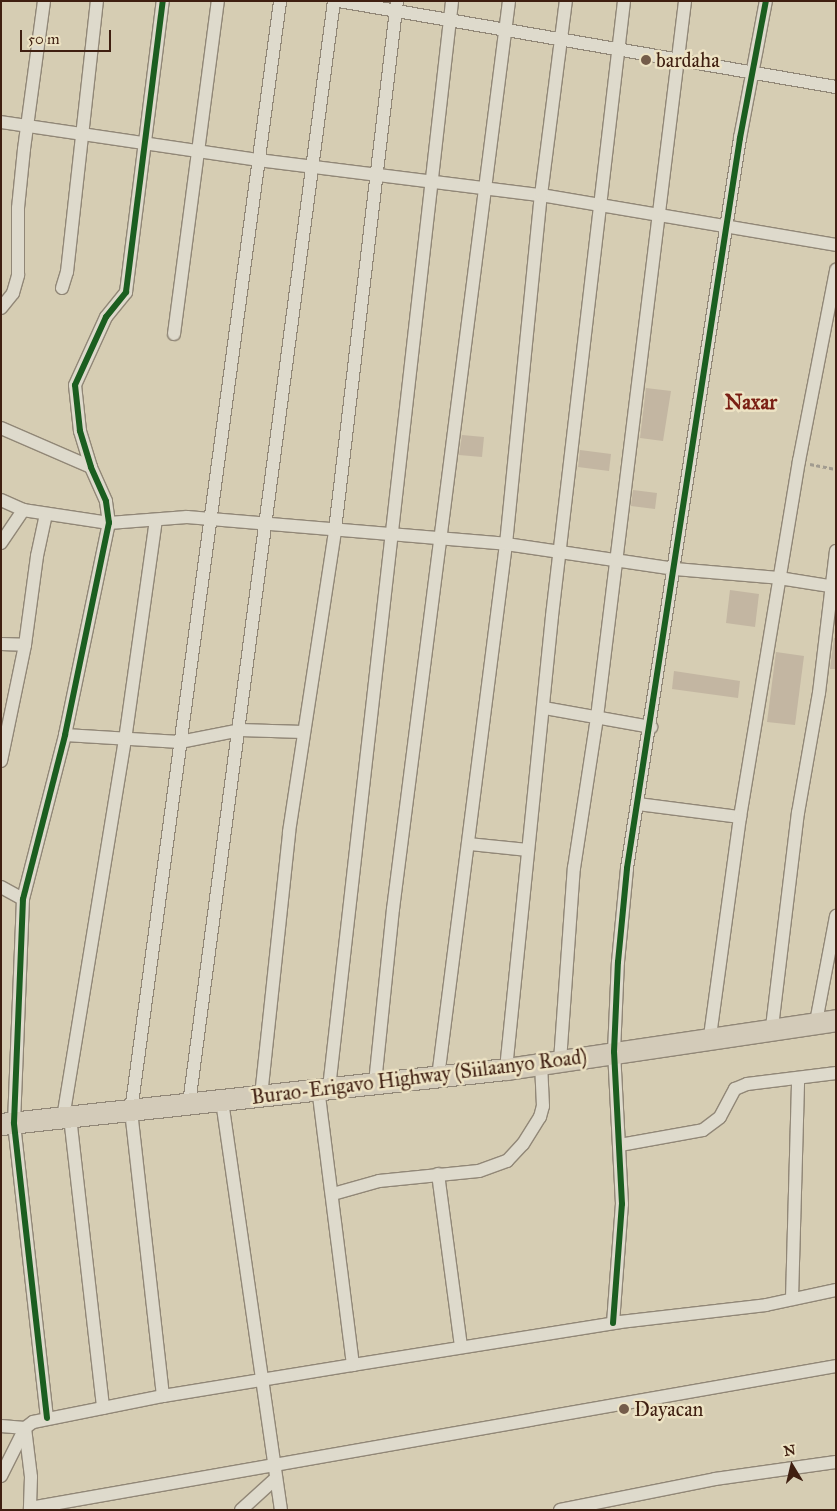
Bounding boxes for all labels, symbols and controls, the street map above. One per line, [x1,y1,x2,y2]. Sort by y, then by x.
scale bar [22,20,114,52]
text: 50 m [28,30,60,48]
place label: bardaha [656,48,720,72]
marker: bardaha [640,54,652,66]
district label: Naxar [725,389,777,415]
street label: Burao-Erigavo Highway (Siilaanyo Road) [250,1044,588,1110]
place label: Dayacan [634,1397,703,1421]
marker: Dayacan [618,1403,630,1415]
north arrow [767,1441,817,1491]
text: N [782,1441,797,1460]

